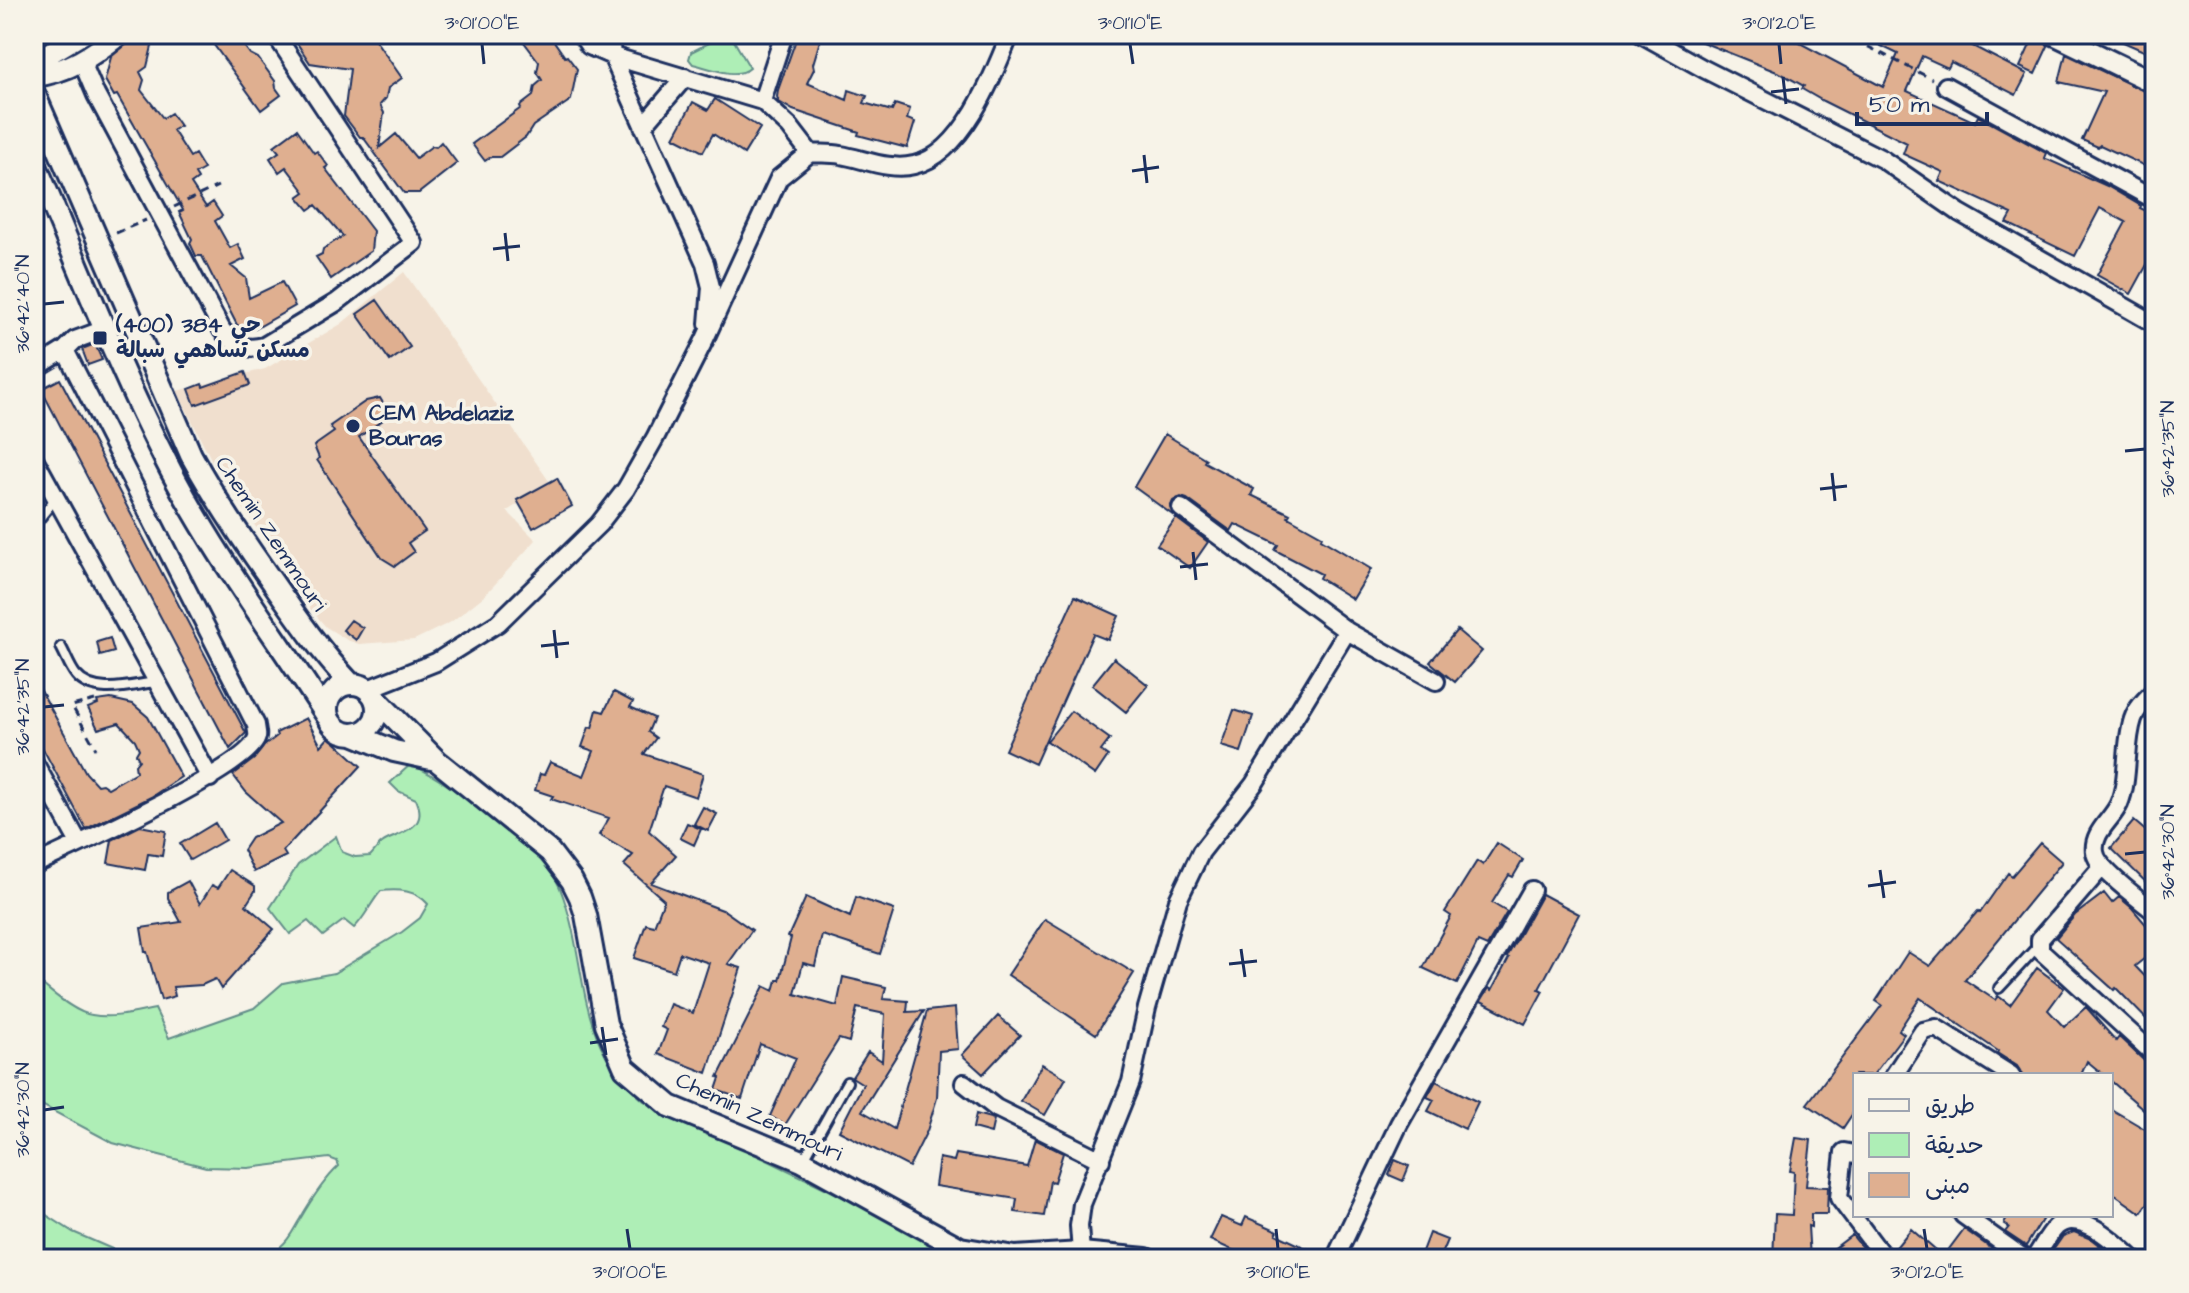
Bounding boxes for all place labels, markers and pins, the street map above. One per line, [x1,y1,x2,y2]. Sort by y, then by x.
place label: حي 384 (400) مسكن تساهمي سبالة [115,310,310,369]
marker: حي 384 (400) مسكن تساهمي سبالة [91,329,109,347]
place label: CEM Abdelaziz Bouras [369,398,515,454]
marker: CEM Abdelaziz Bouras [344,417,362,435]

